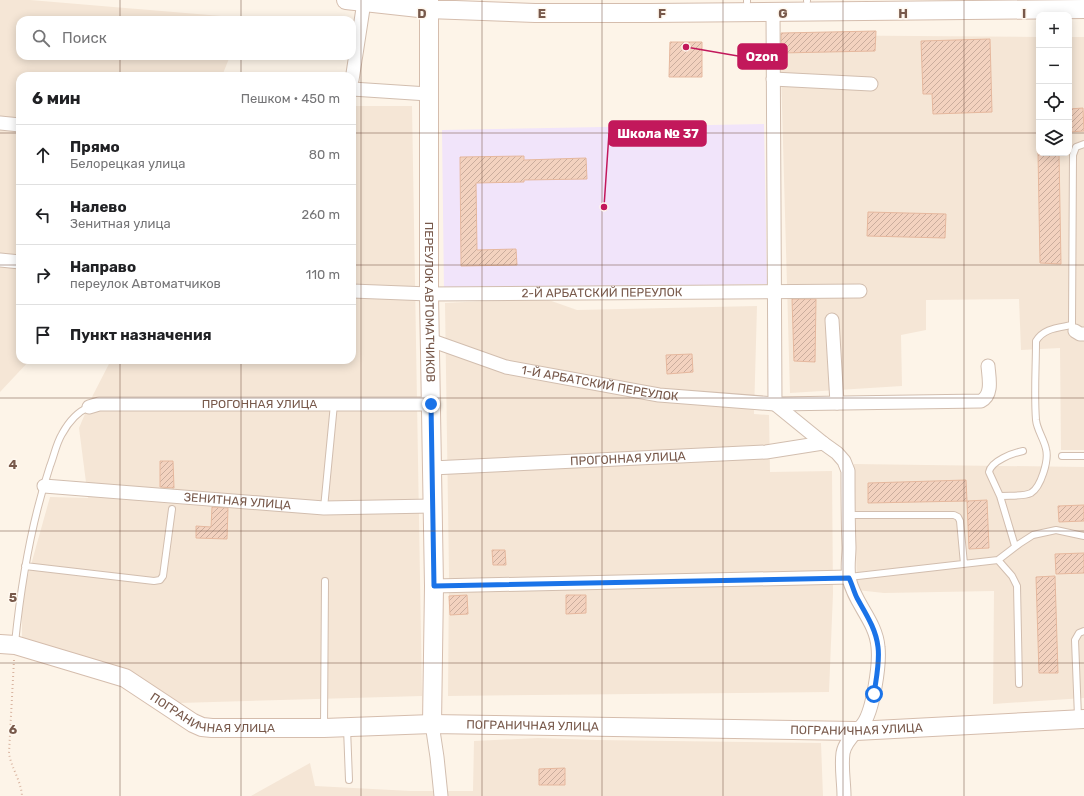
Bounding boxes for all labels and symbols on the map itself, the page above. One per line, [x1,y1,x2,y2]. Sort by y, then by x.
text: D [417,6,427,21]
text: E [538,6,546,21]
text: F [658,6,666,21]
text: G [778,6,788,21]
text: H [898,6,908,21]
text: I [1022,6,1026,21]
callout: Ozon [738,44,787,69]
text: Ozon [746,49,778,64]
callout: Школа № 37 [609,121,706,146]
text: Школа № 37 [617,126,699,141]
street label: ПЕРЕУЛОК АВТОМАТЧИКОВ [422,222,438,382]
street label: 2-Й АРБАТСКИЙ ПЕРЕУЛОК [521,285,683,300]
street label: 1-Й АРБАТСКИЙ ПЕРЕУЛОК [520,363,679,404]
route end [422,395,440,413]
street label: ПРОГОННАЯ УЛИЦА [202,397,317,411]
street label: ПРОГОННАЯ УЛИЦА [570,449,686,468]
text: 4 [9,457,18,472]
street label: ЗЕНИТНАЯ УЛИЦА [183,490,292,512]
text: 5 [9,590,17,605]
route start [865,685,883,703]
street label: ПОГРАНИЧНАЯ УЛИЦА [148,690,275,735]
street label: ПОГРАНИЧНАЯ УЛИЦА [466,718,599,734]
street label: ПОГРАНИЧНАЯ УЛИЦА [790,720,923,738]
text: 6 [9,722,18,737]

